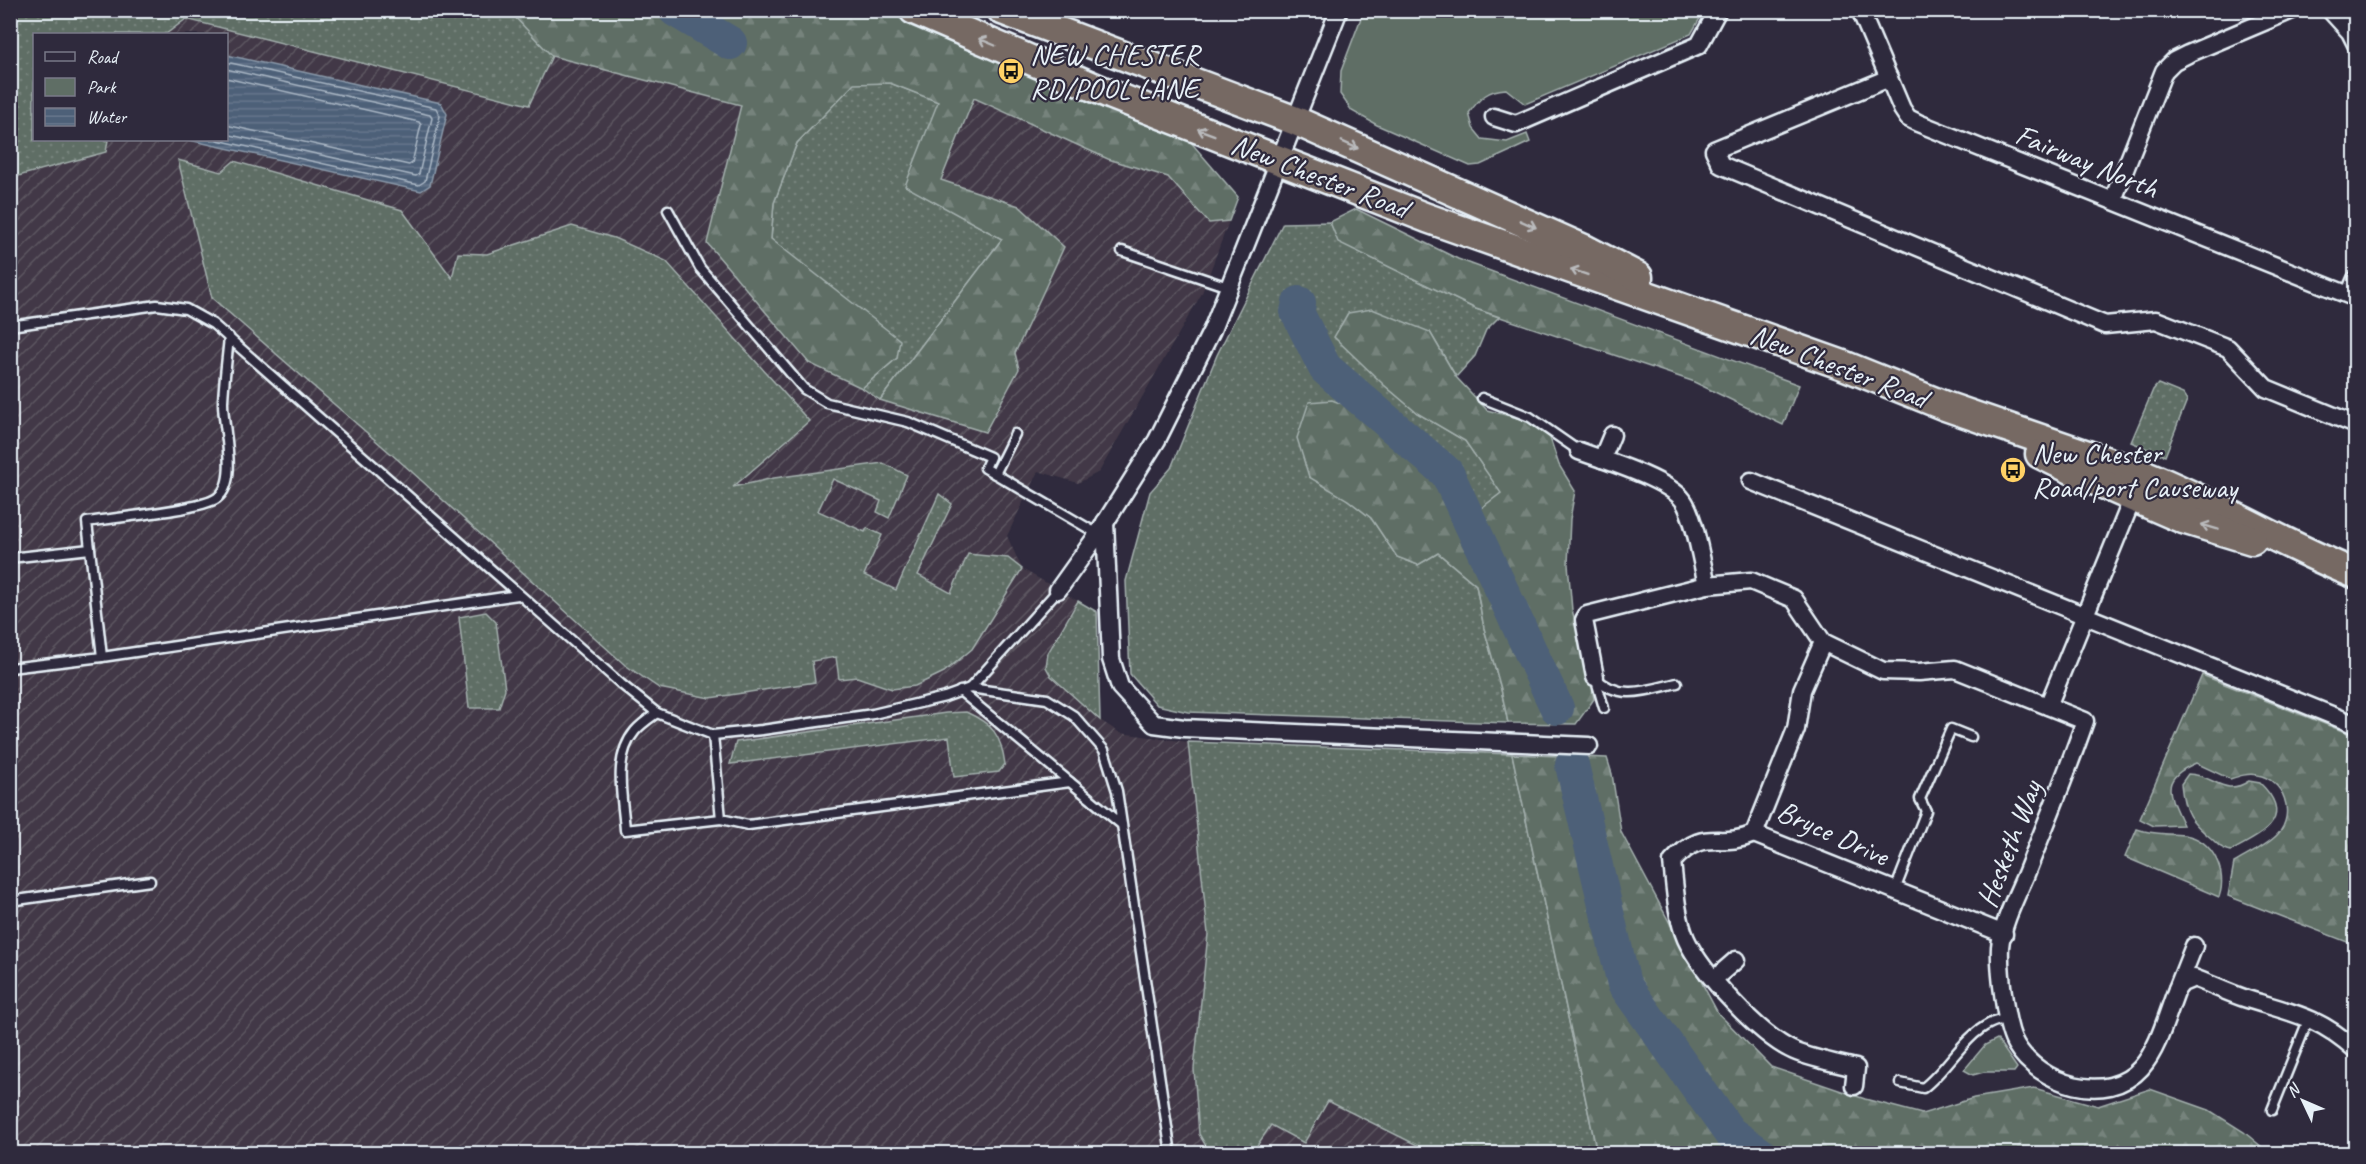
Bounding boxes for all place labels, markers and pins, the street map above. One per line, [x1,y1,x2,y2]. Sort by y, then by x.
place label: NEW CHESTER RD/POOL LANE [1030,35,1203,107]
bus stop icon: NEW CHESTER RD/POOL LANE [996,56,1026,86]
place label: New Chester Road/port Causeway [2032,434,2240,506]
bus stop icon: New Chester Road/port Causeway [1998,455,2028,485]

